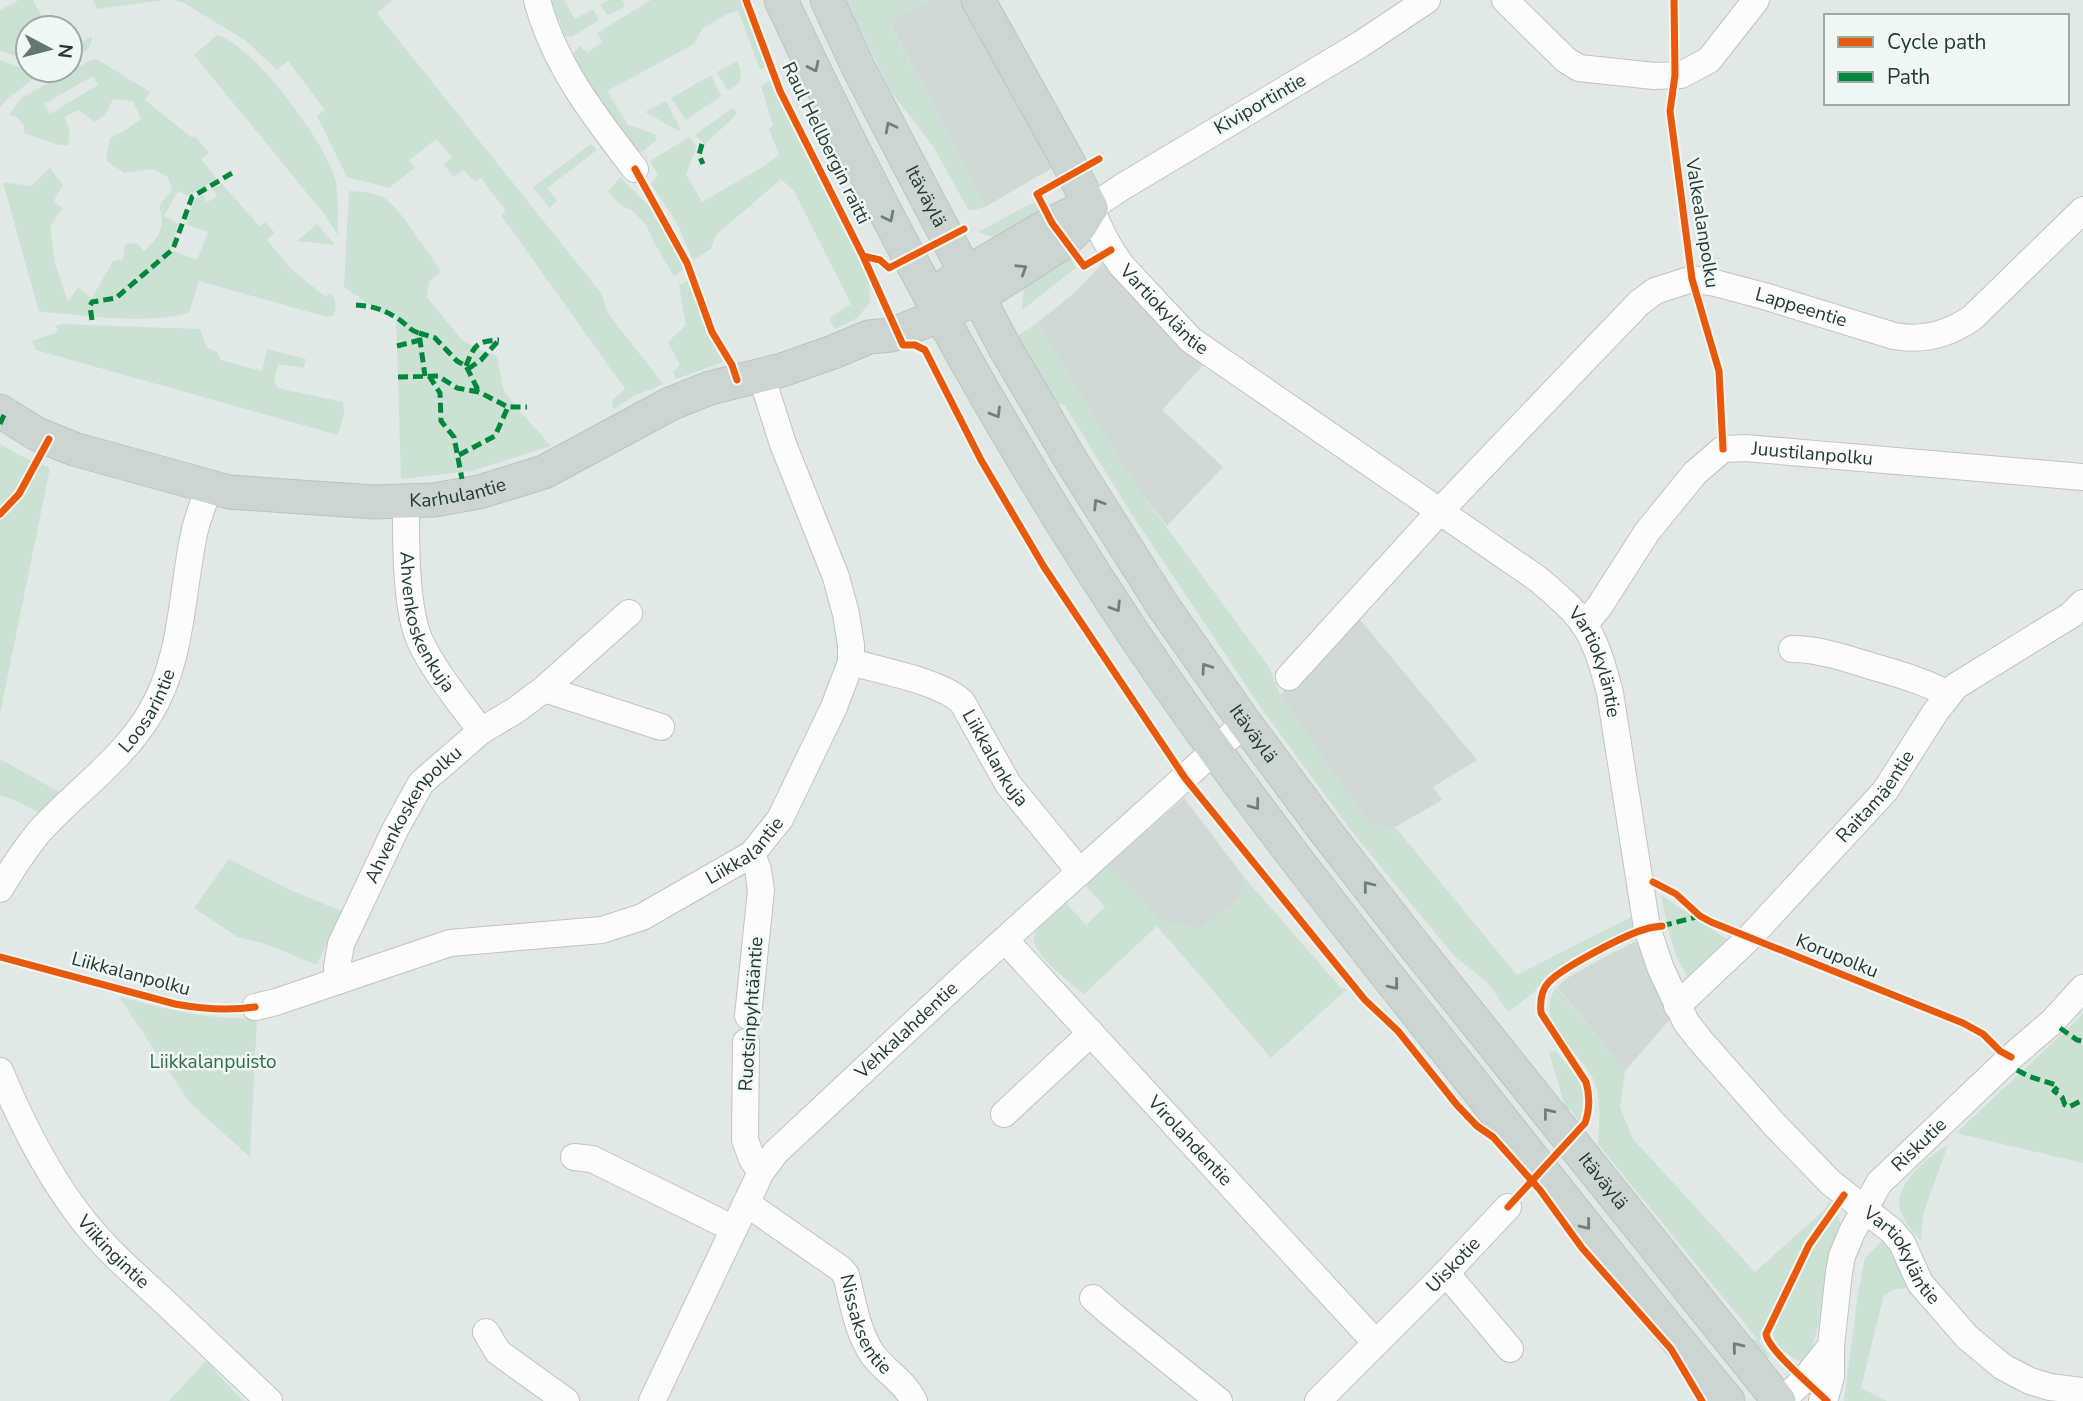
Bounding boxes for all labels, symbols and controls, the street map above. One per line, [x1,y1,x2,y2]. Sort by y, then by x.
north arrow [14,14,84,84]
legend [1824,14,2069,105]
text: Cycle path [1887,28,1986,56]
text: N [51,42,79,60]
street label: Raul Hellbergin raitti [775,58,877,228]
one-way arrow [806,60,820,72]
text: Path [1887,63,1930,91]
street label: Kiviportintie [1209,67,1311,141]
one-way arrow [884,121,898,134]
street label: Valkealanpolku [1679,155,1725,290]
street label: Itäväylä [899,161,953,232]
one-way arrow [881,210,895,222]
street label: Vartiokyläntie [1113,258,1214,361]
one-way arrow [1014,265,1027,278]
street label: Lappeentie [1752,281,1850,334]
one-way arrow [988,406,1001,419]
street label: Juustilanpolku [1750,436,1874,472]
street label: Karhulantie [409,471,509,514]
one-way arrow [1094,498,1107,511]
street label: Ahvenkoskenkuja [393,551,461,698]
one-way arrow [1108,599,1121,612]
street label: Vartiokyläntie [1561,600,1627,719]
one-way arrow [1202,663,1214,676]
street label: Loosarintie [113,666,182,759]
street label: Itäväylä [1223,699,1283,768]
street label: Liikkalankuja [956,705,1034,812]
street label: Ahvenkoskenpolku [359,740,468,887]
street label: Raitamäentie [1830,745,1921,849]
one-way arrow [1247,797,1259,810]
street label: Liikkalantie [701,811,790,891]
one-way arrow [1363,881,1376,893]
street label: Korupolku [1792,928,1882,984]
street label: Ruotsinpyhtääntie [733,936,769,1092]
street label: Liikkalanpolku [69,946,193,1002]
street label: Vehkalahdentie [849,976,964,1086]
one-way arrow [1386,977,1399,990]
park label: Liikkalanpuisto [150,1049,276,1075]
street label: Virolahdentie [1141,1089,1238,1192]
one-way arrow [1544,1108,1556,1121]
street label: Riskutie [1886,1112,1952,1178]
street label: Itäväylä [1572,1147,1634,1215]
street label: Vartiokyläntie [1857,1200,1946,1310]
street label: Viikingintie [70,1209,155,1295]
one-way arrow [1577,1217,1590,1229]
street label: Uiskotie [1420,1231,1486,1299]
street label: Nissaksentie [833,1272,897,1381]
one-way arrow [1733,1342,1745,1355]

